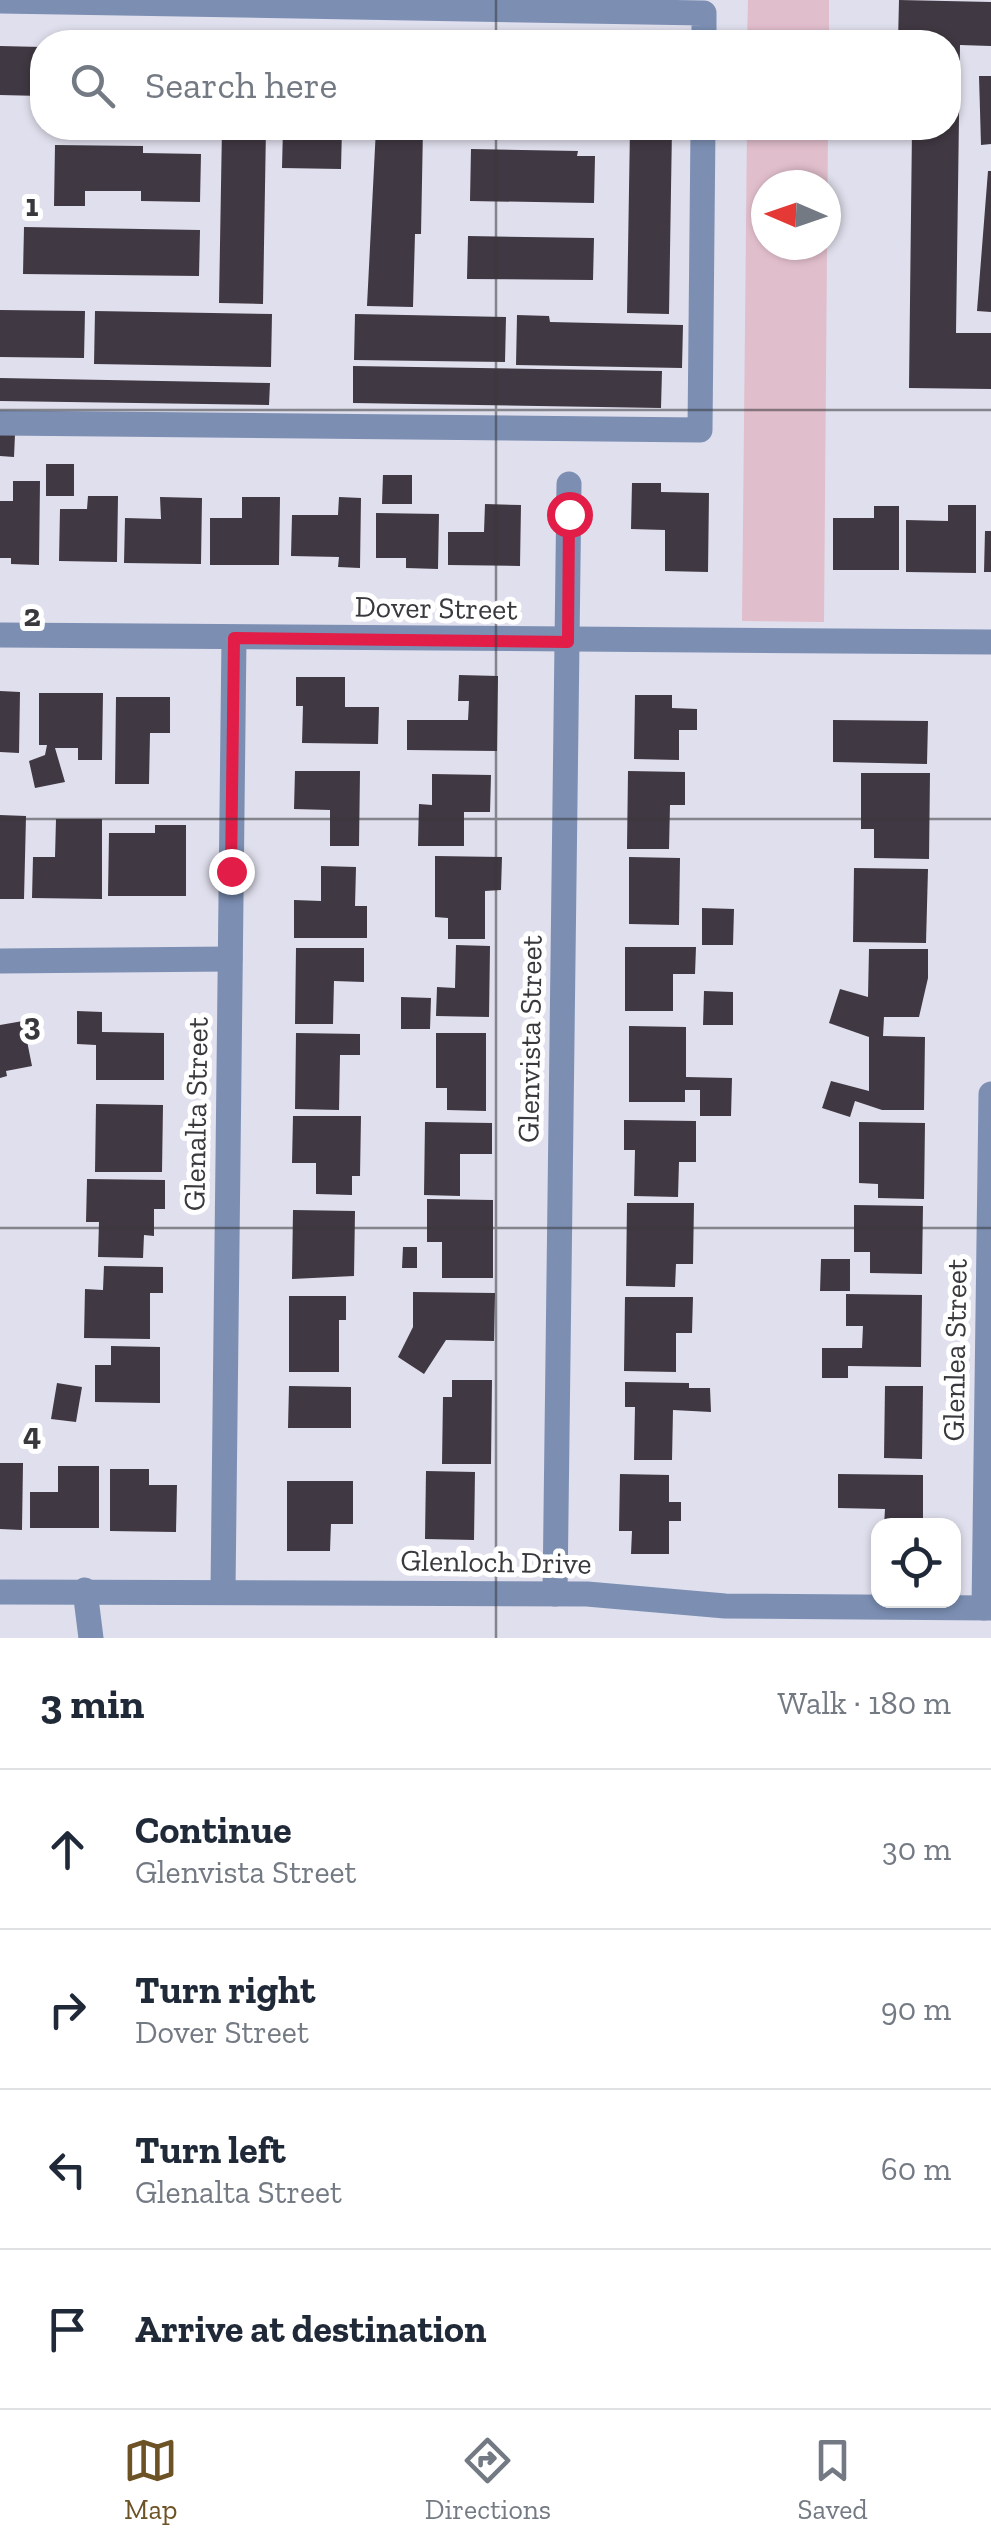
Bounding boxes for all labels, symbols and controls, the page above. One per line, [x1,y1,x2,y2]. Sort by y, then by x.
search box [30,30,961,140]
icon: search [65,58,120,113]
text: Search here [145,62,337,108]
north arrow [751,170,841,260]
text: 1 [26,186,39,224]
route start [547,492,593,538]
street label: Dover Street [354,589,518,627]
text: 2 [23,596,41,634]
route end [209,849,255,895]
street label: Glenvista Street [510,935,550,1143]
text: 3 [23,1005,41,1043]
street label: Glenalta Street [176,1017,216,1211]
street label: Glenlea Street [935,1258,975,1442]
text: 4 [23,1415,41,1453]
map controls [871,1518,961,1608]
button: locate [871,1518,961,1608]
street label: Glenloch Drive [400,1542,592,1582]
text: 3 min [40,1678,145,1729]
text: Walk · 180 m [778,1684,951,1722]
text: Continue [135,1807,292,1853]
icon: ahead [40,1822,95,1877]
text: 30 m [882,1830,951,1868]
text: Glenvista Street [135,1853,356,1891]
text: Turn right [135,1967,315,2013]
icon: right [40,1982,95,2037]
text: 90 m [881,1990,951,2028]
text: Dover Street [135,2013,309,2051]
text: Turn left [135,2127,286,2173]
icon: left [40,2142,95,2197]
text: 60 m [881,2150,951,2188]
text: Glenalta Street [135,2173,342,2211]
icon: arrive [40,2302,95,2357]
text: Arrive at destination [135,2306,486,2352]
tab: Map [123,2433,178,2526]
tab: Directions [425,2433,551,2526]
tab: Saved [798,2433,868,2526]

